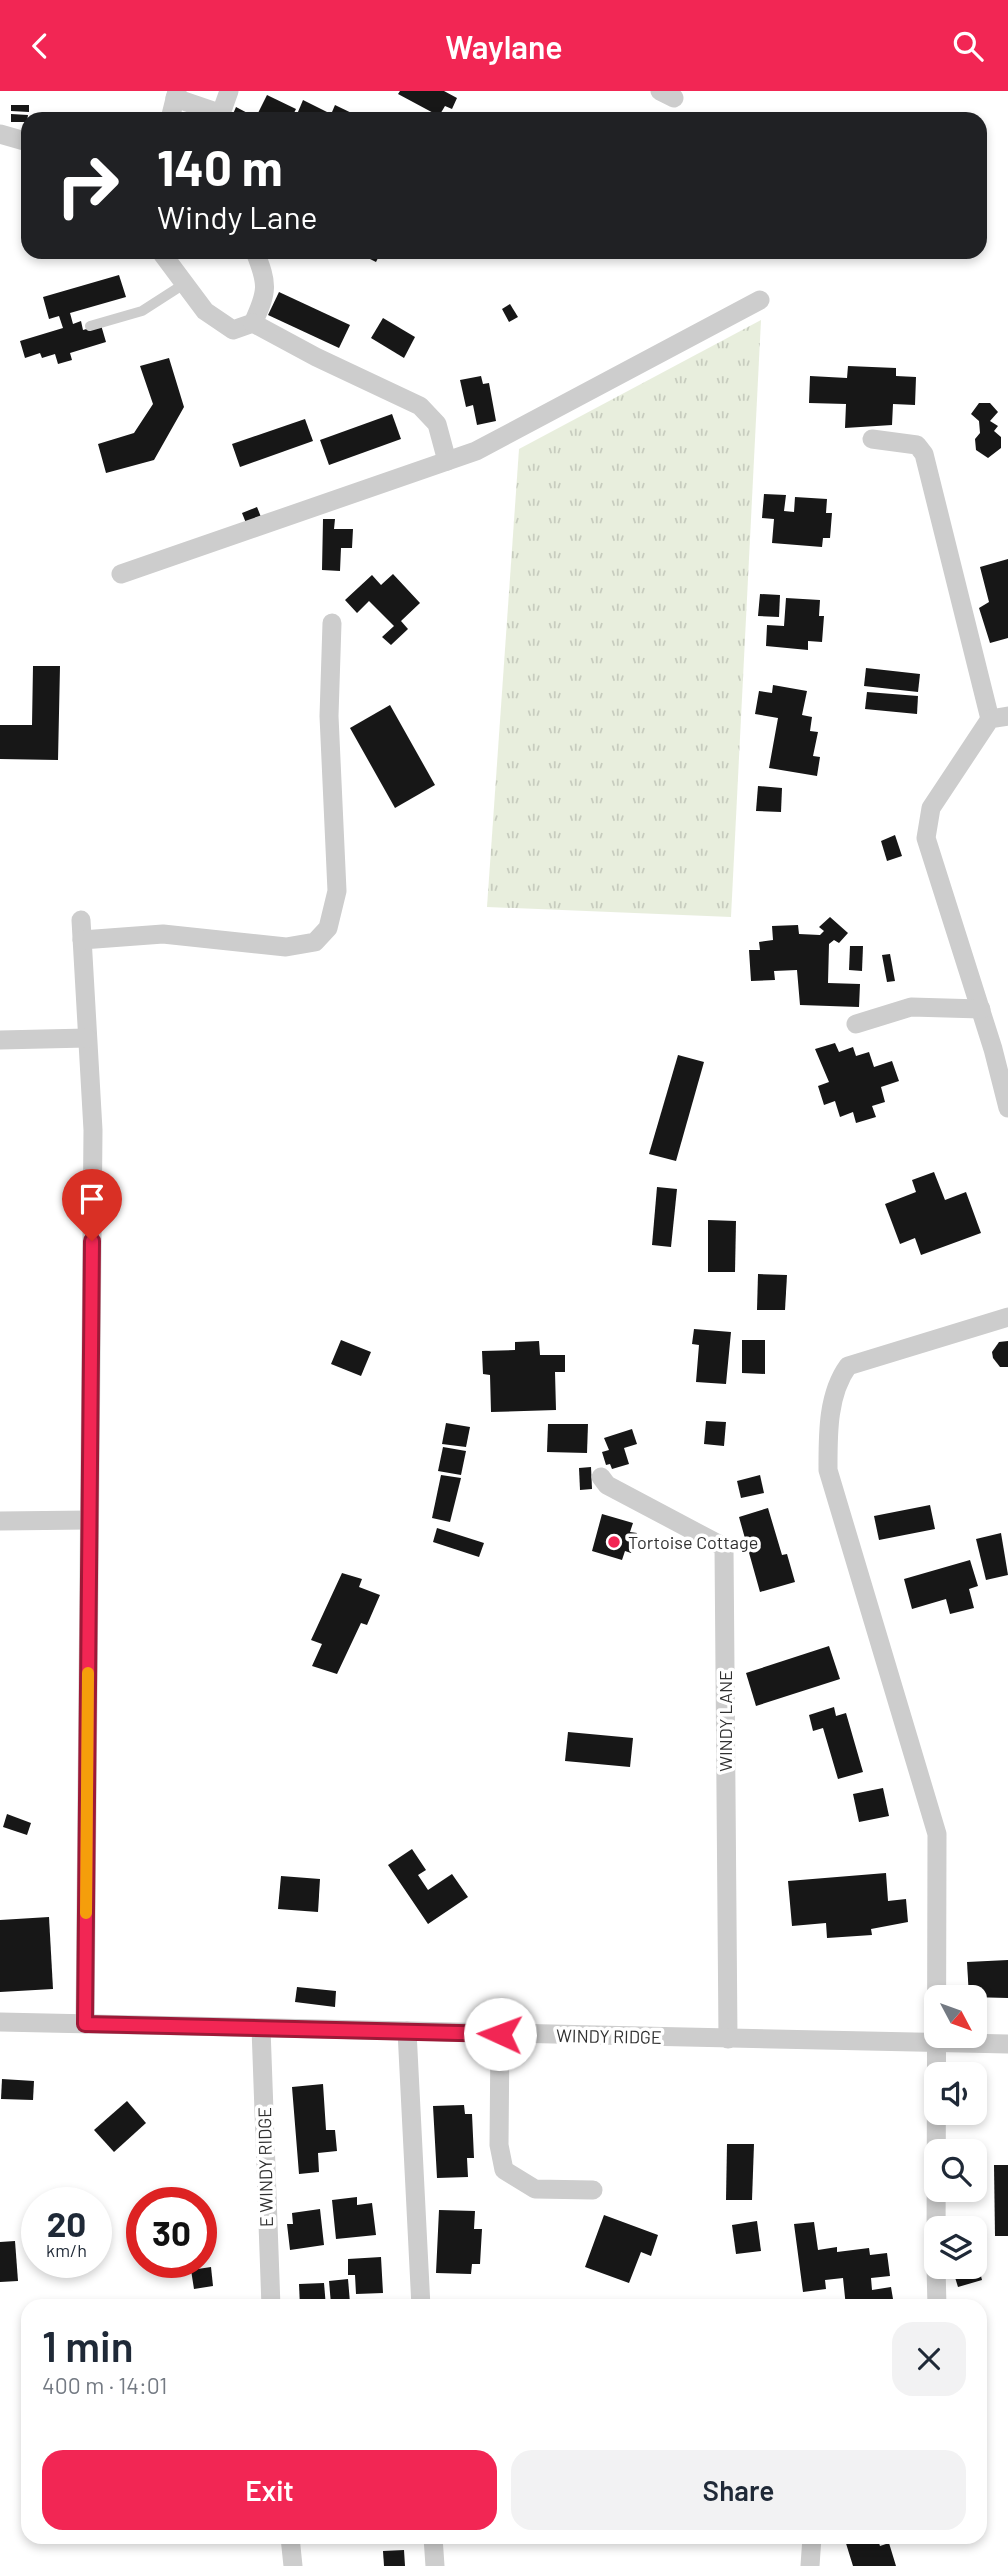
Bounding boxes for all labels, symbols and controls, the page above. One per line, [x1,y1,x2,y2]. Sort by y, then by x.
icon: back [21,27,59,65]
text: Waylane [445,27,563,65]
icon: search [949,27,987,65]
text: 140 m [157,137,283,196]
icon: right [42,140,133,231]
text: Windy Lane [157,197,318,235]
pin [62,1169,122,1241]
icon: arrive [73,1180,111,1218]
place label: Tortoise Cottage [628,1531,758,1553]
marker: Tortoise Cottage [606,1534,622,1550]
street label: WINDY LANE [714,1670,736,1772]
north arrow [924,1985,987,2047]
map controls [924,1985,987,2279]
position arrow [463,1997,537,2071]
street label: WINDY RIDGE [556,2024,662,2048]
button: sound [924,2062,987,2125]
street label: E WINDY RIDGE [253,2107,277,2227]
button: search [924,2139,987,2202]
speed limit sign: 30 [126,2187,217,2278]
text: 20 [47,2202,86,2244]
button: layers [924,2216,987,2279]
text: km/h [46,2239,87,2261]
text: 1 min [42,2320,134,2370]
button: close [892,2322,966,2396]
text: 400 m · 14:01 [42,2371,167,2399]
button: Exit [42,2450,497,2530]
button: Share [511,2450,966,2530]

